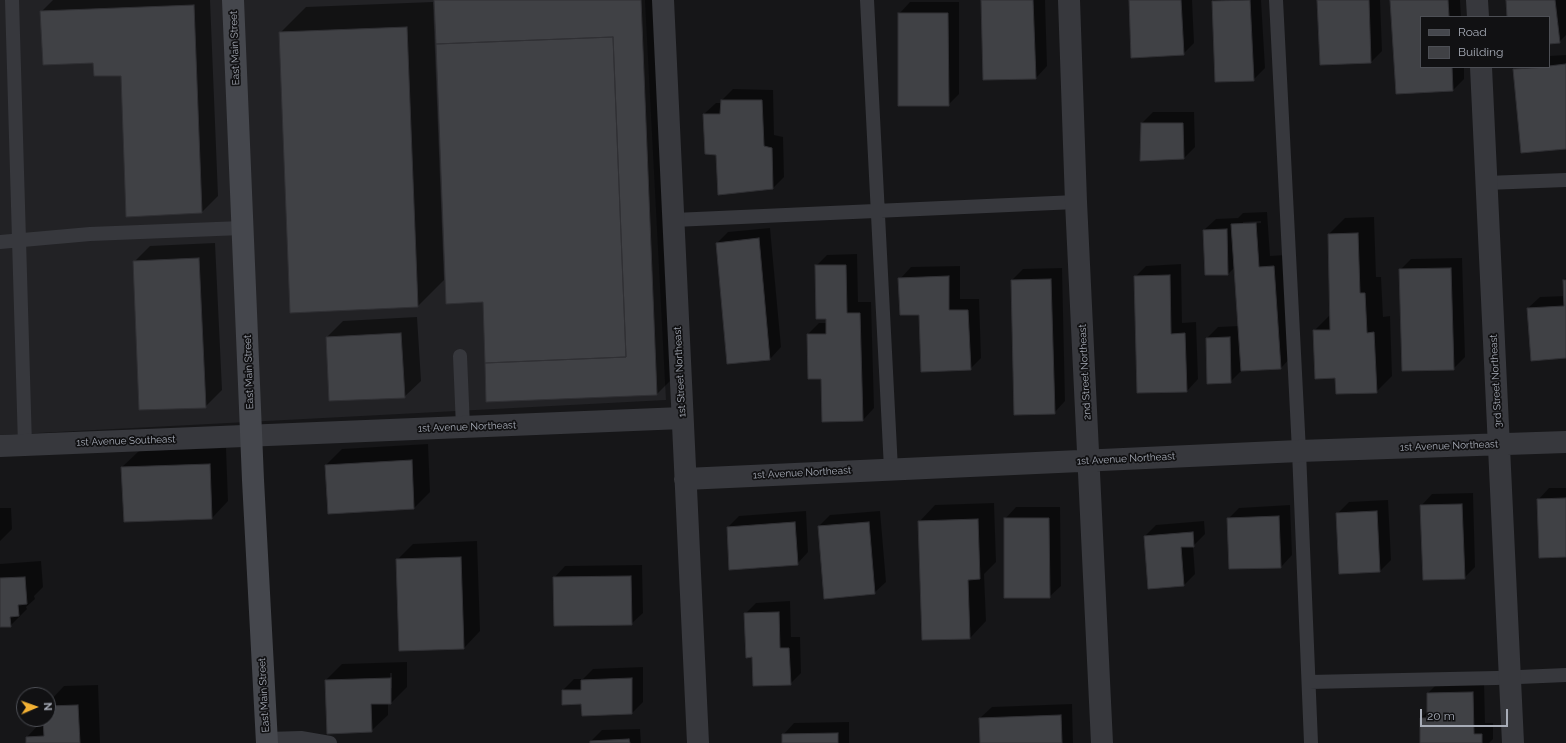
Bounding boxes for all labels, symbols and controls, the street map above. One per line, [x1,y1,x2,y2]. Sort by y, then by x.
street label: East Main Street [228,10,242,86]
legend [1420,16,1550,68]
text: Road [1458,25,1487,39]
text: Building [1458,45,1504,59]
street label: 2nd Street Northeast [1076,324,1094,420]
street label: 1st Street Northeast [672,326,688,418]
street label: East Main Street [242,334,256,410]
street label: 3rd Street Northeast [1488,334,1504,428]
street label: 1st Avenue Northeast [418,419,516,435]
street label: 1st Avenue Southeast [76,433,176,449]
street label: 1st Avenue Northeast [1400,438,1498,454]
street label: 1st Avenue Northeast [1077,450,1175,468]
street label: 1st Avenue Northeast [753,464,851,482]
street label: East Main Street [256,657,272,733]
north arrow [16,687,56,727]
scale bar [1422,701,1510,727]
text: N [41,702,54,711]
text: 20 m [1427,709,1455,723]

